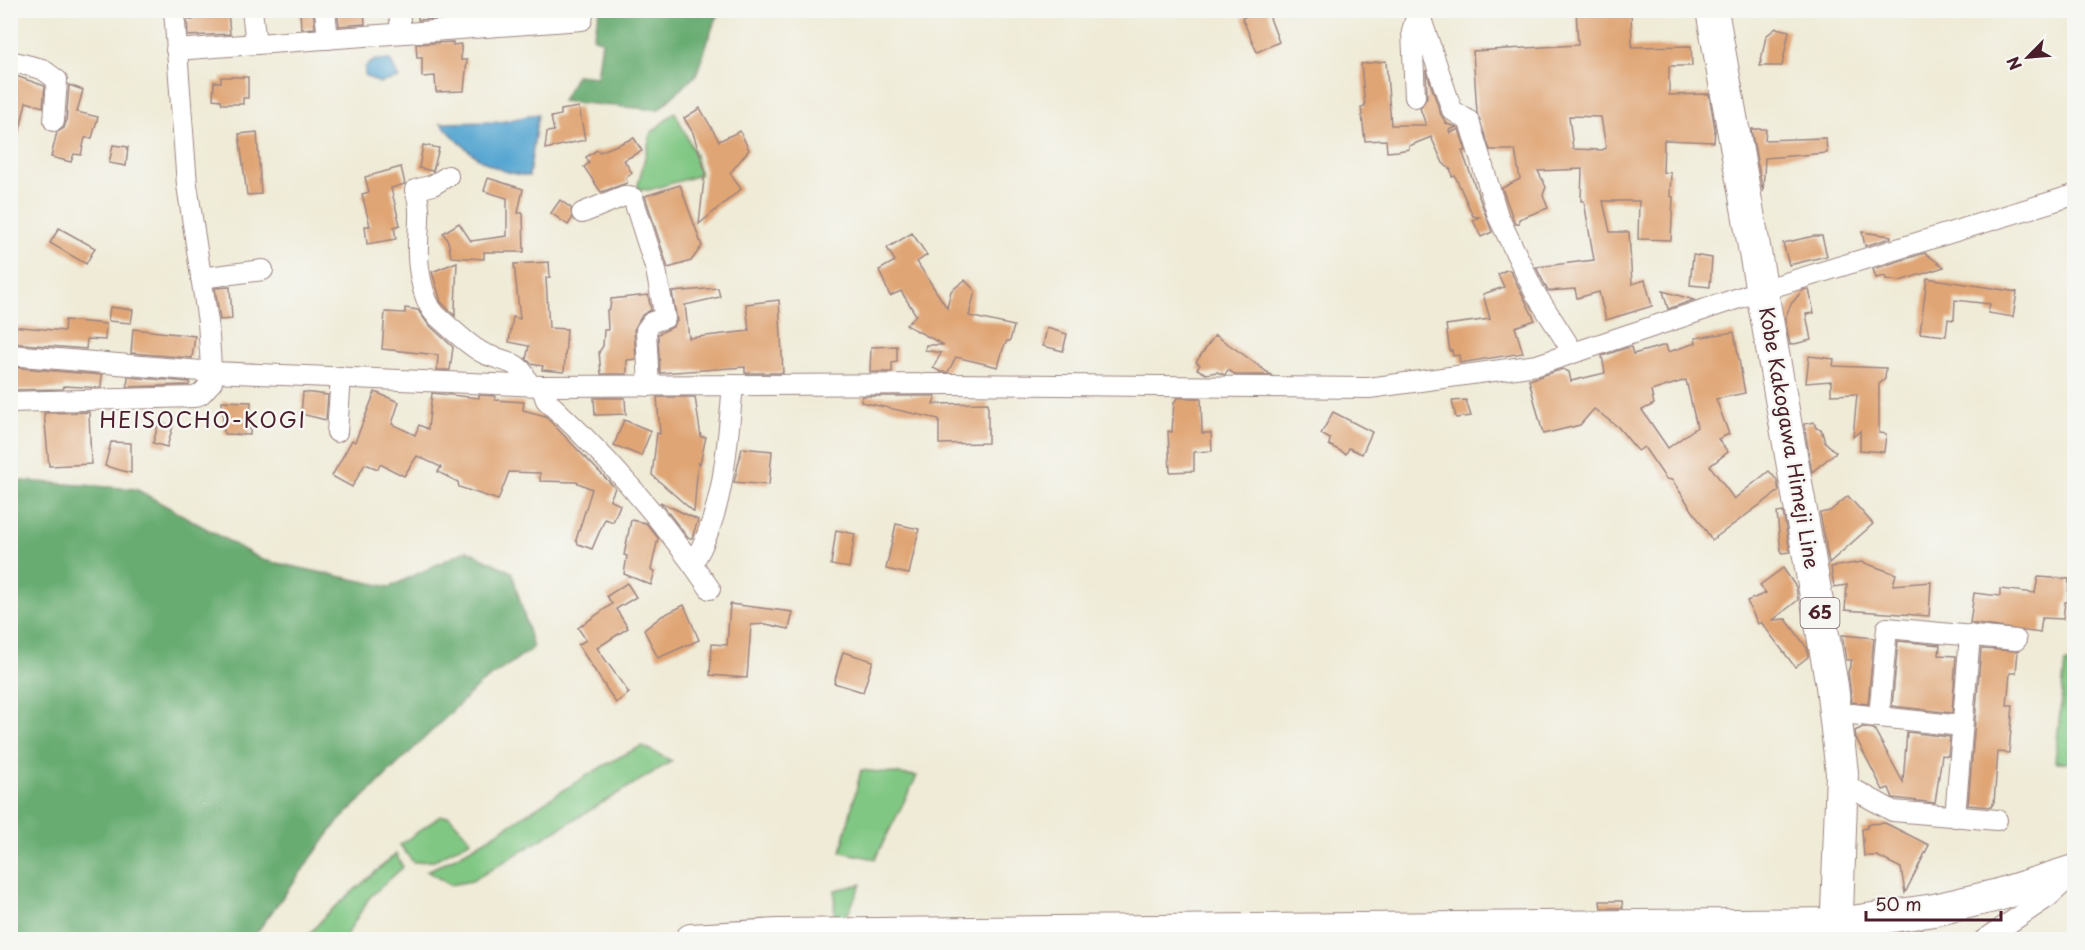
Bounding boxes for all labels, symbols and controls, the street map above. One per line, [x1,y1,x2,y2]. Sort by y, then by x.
north arrow [1998,27,2058,87]
text: N [2000,53,2027,75]
street label: Kobe Kakogawa Himeji Line [1752,304,1828,571]
district label: HEISOCHO-KOGI [99,402,307,435]
road number: 65 [1800,598,1840,628]
scale bar [1866,884,2001,922]
text: 50 m [1875,890,1922,917]

